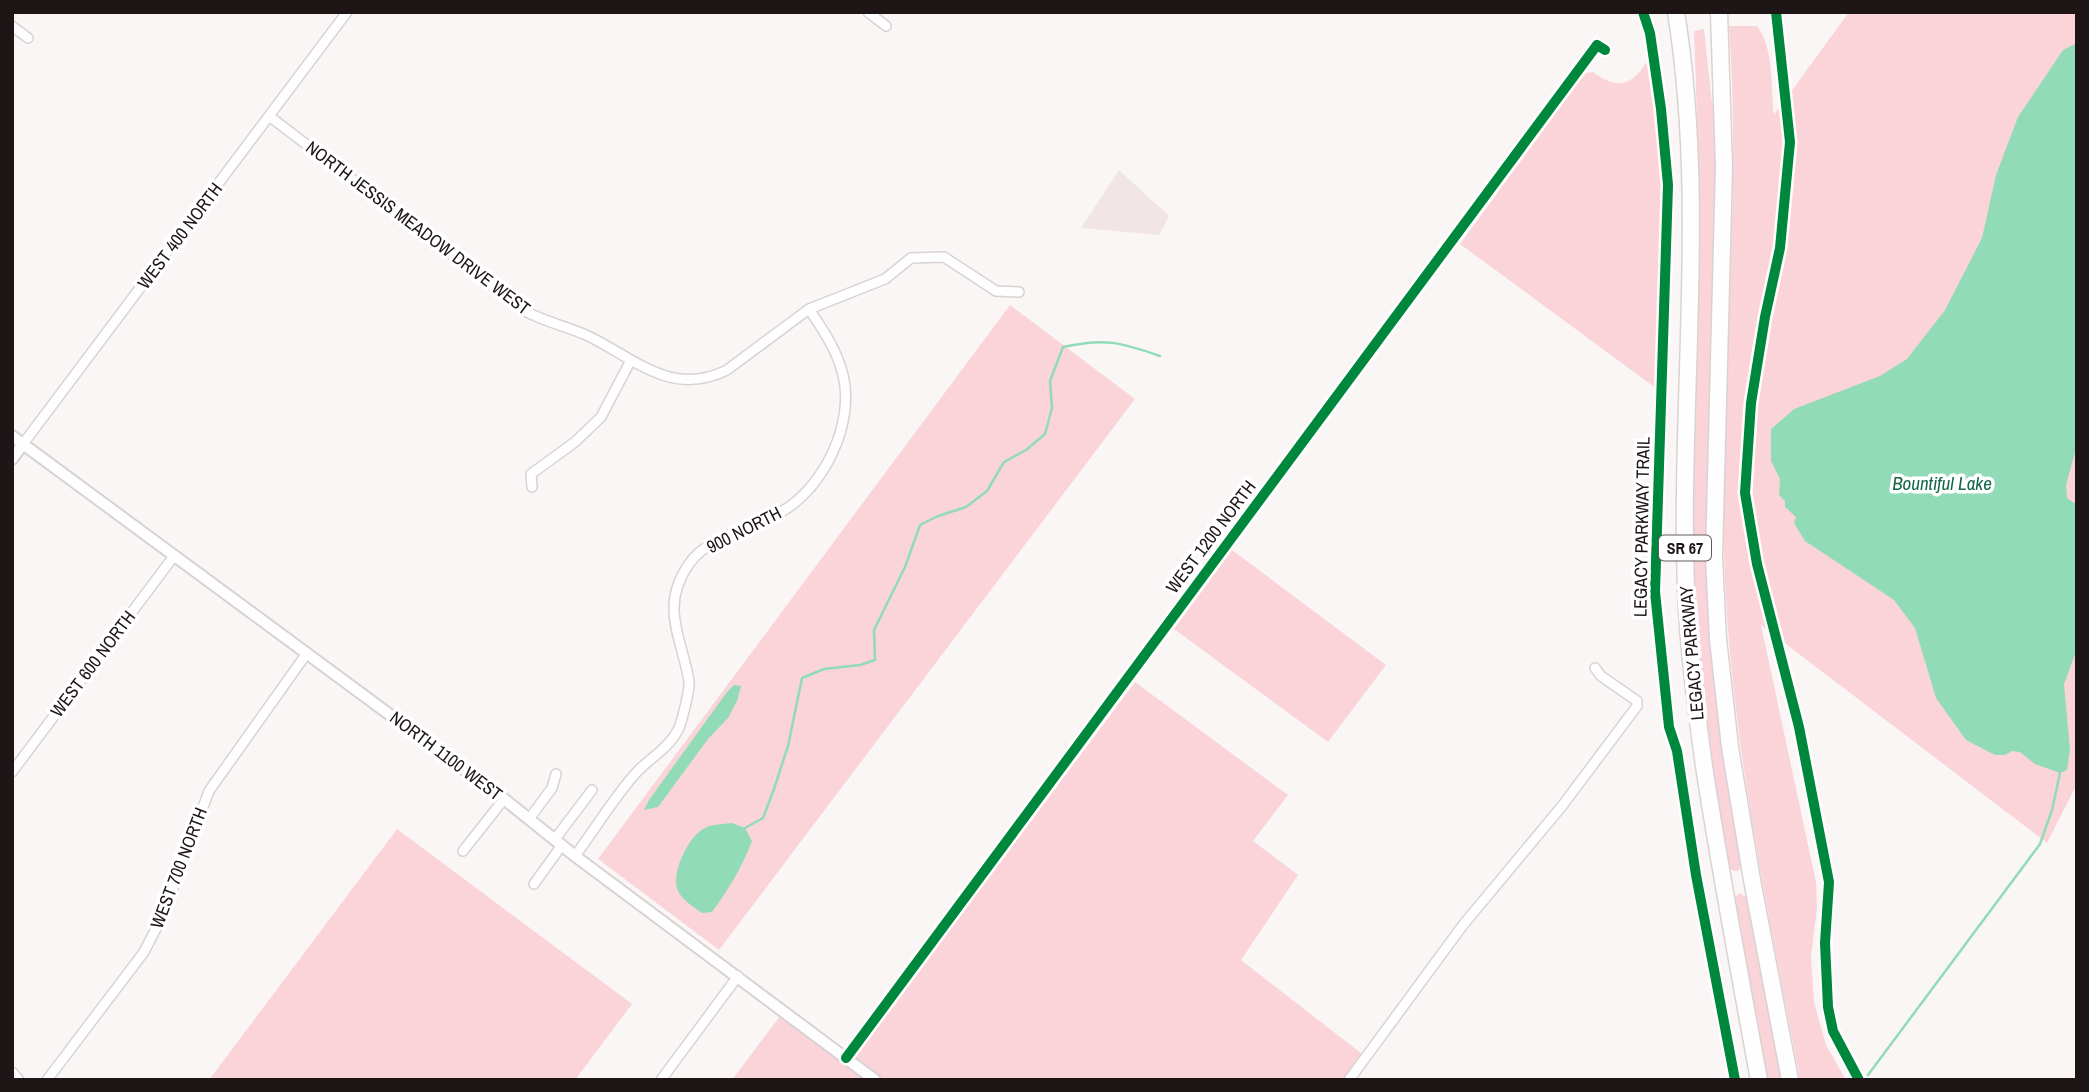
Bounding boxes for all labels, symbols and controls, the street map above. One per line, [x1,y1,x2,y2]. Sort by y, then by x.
street label: NORTH JESSIS MEADOW DRIVE WEST [301,135,536,320]
street label: WEST 400 NORTH [131,177,228,294]
street label: LEGACY PARKWAY TRAIL [1627,437,1656,617]
water label: Bountiful Lake [1892,470,1992,496]
street label: WEST 1200 NORTH [1160,475,1261,598]
street label: 900 NORTH [702,500,786,559]
road number: SR 67 [1659,536,1711,561]
street label: LEGACY PARKWAY [1673,585,1710,721]
street label: WEST 600 NORTH [44,605,141,722]
street label: NORTH 1100 WEST [385,705,508,806]
street label: WEST 700 NORTH [144,804,213,932]

